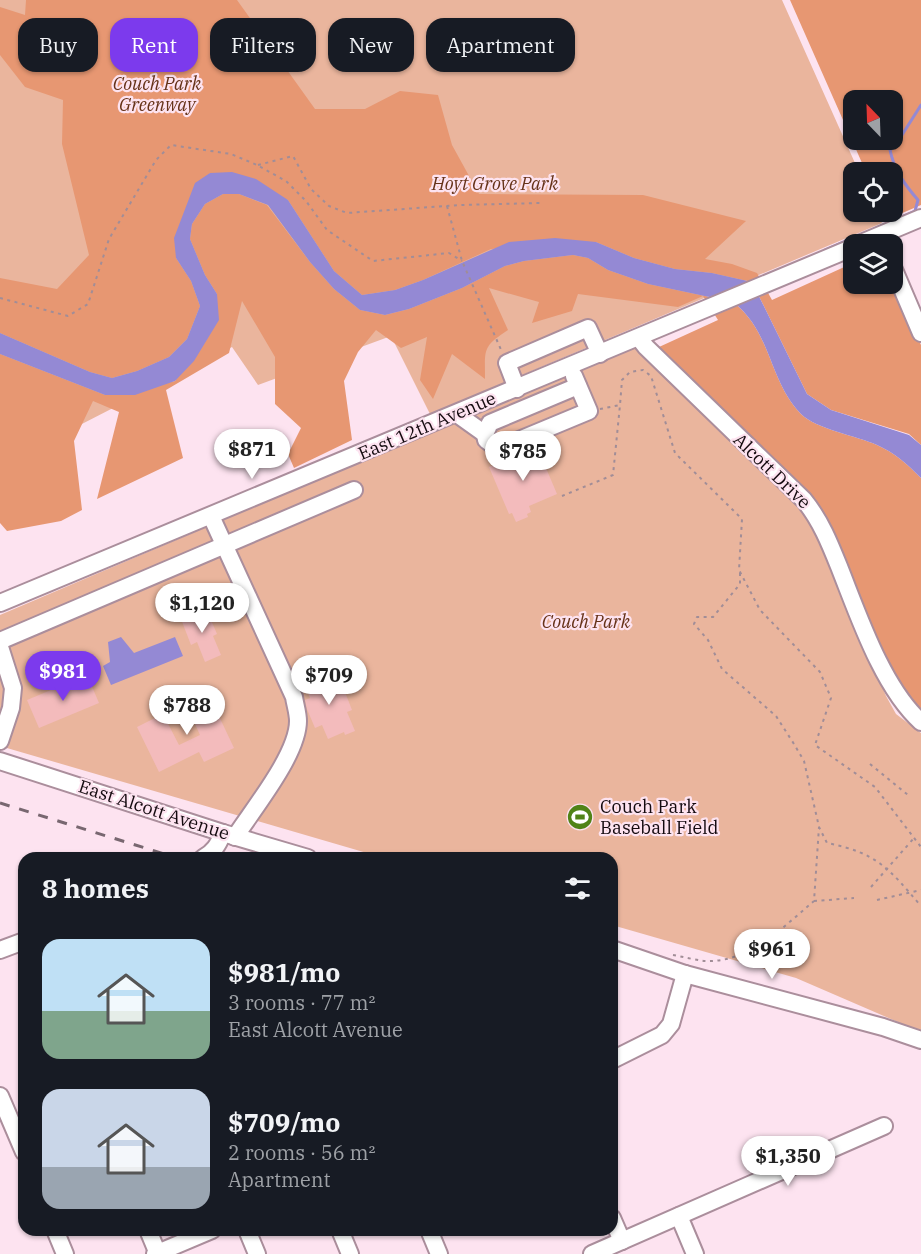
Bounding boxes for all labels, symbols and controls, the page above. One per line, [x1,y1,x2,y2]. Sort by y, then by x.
chip: Buy [18,18,98,72]
chip: Rent [110,18,198,72]
chip: Filters [210,18,316,72]
chip: New [328,18,414,72]
chip: Apartment [426,18,575,72]
park label: Couch Park Greenway [113,72,202,116]
north arrow [843,90,903,150]
map controls [843,90,903,294]
button: locate [843,162,903,222]
park label: Hoyt Grove Park [431,172,559,195]
button: layers [843,234,903,294]
street label: East 12th Avenue [355,386,499,465]
street label: Alcott Drive [729,428,816,513]
pin: $871 [216,429,288,480]
pin: $785 [487,431,559,482]
text: $871 [228,435,276,462]
text: $785 [499,437,547,464]
pin: $1,120 [153,583,251,634]
text: $1,120 [169,589,235,616]
park label: Couch Park [542,610,631,633]
pin: $981 [27,651,99,702]
pin: $709 [293,655,365,706]
text: $981 [39,657,87,684]
text: $709 [305,661,353,688]
pin: $788 [151,685,223,736]
text: $788 [163,691,211,718]
street label: East Alcott Avenue [76,774,233,845]
place label: Couch Park Baseball Field [600,795,719,839]
sports icon: Couch Park Baseball Field [565,802,595,832]
text: 8 homes [42,871,149,905]
icon: filters [561,872,594,905]
pin: $961 [736,929,808,980]
text: $961 [748,935,796,962]
text: $981/mo [228,955,340,989]
icon: home [90,963,162,1035]
text: 3 rooms · 77 m² [228,989,375,1016]
text: East Alcott Avenue [228,1016,403,1043]
text: $709/mo [228,1105,340,1139]
icon: home [90,1113,162,1185]
pin: $1,350 [739,1136,837,1187]
text: 2 rooms · 56 m² [228,1139,375,1166]
text: $1,350 [755,1142,821,1169]
text: Apartment [228,1166,331,1193]

